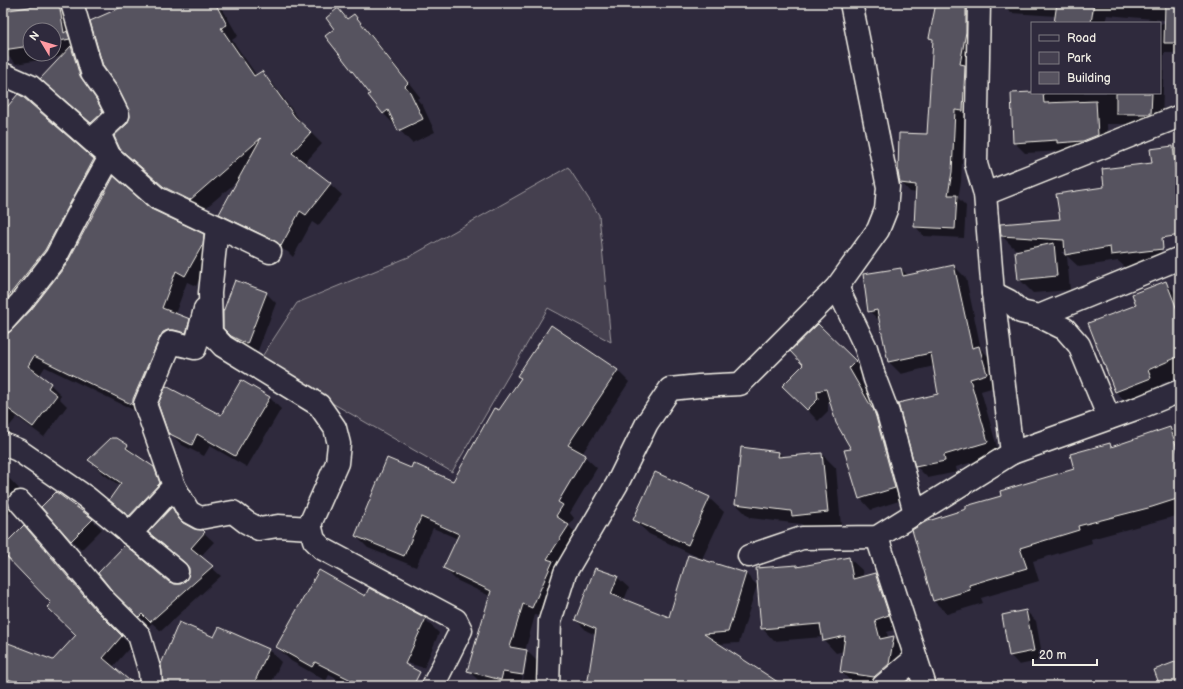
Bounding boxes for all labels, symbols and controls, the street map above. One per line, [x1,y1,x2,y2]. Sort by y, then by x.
north arrow [22,22,62,62]
legend [1031,22,1161,94]
text: N [27,29,42,43]
text: Road [1067,31,1096,46]
text: Park [1067,51,1091,66]
text: Building [1067,71,1111,86]
scale bar [1033,641,1097,667]
text: 20 m [1039,648,1066,663]

